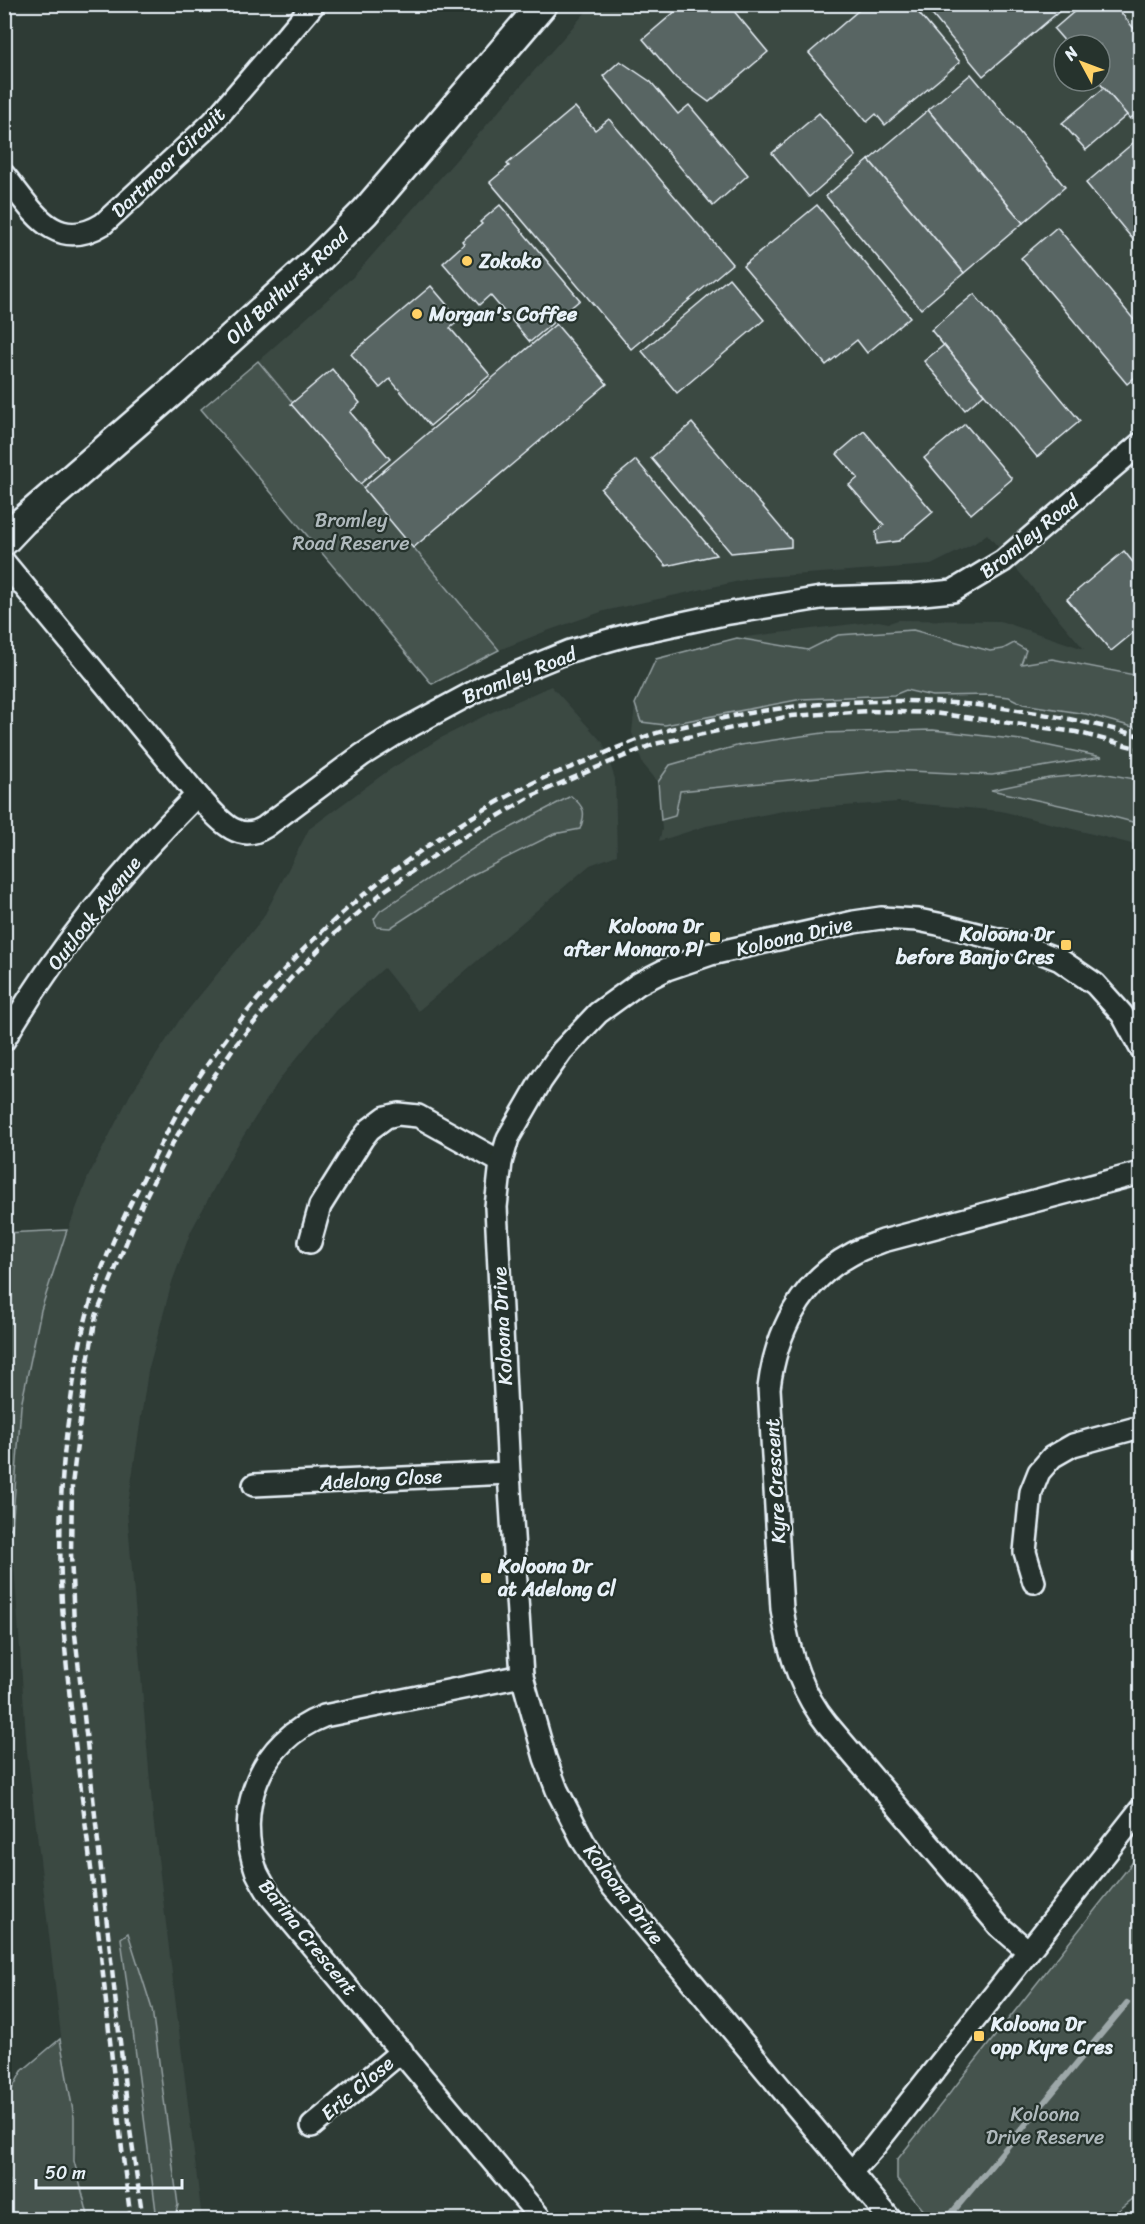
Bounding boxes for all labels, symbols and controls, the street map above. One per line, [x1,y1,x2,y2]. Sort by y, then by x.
north arrow [1052,33,1112,93]
text: N [1056,39,1086,68]
street label: Dartmoor Circuit [103,98,234,227]
street label: Old Bathurst Road [217,218,359,353]
place label: Zokoko [478,244,541,279]
marker: Zokoko [460,254,474,268]
place label: Morgan's Coffee [428,297,578,332]
marker: Morgan's Coffee [410,307,424,321]
street label: Bromley Road [971,484,1088,588]
park label: Bromley Road Reserve [292,503,410,561]
street label: Bromley Road [457,636,583,714]
street label: Outlook Avenue [38,848,151,978]
street label: Koloona Drive [732,906,856,967]
place label: Koloona Dr after Monaro Pl [563,909,705,967]
place label: Koloona Dr before Banjo Cres [895,917,1056,975]
marker: Koloona Dr after Monaro Pl [708,930,722,944]
marker: Koloona Dr before Banjo Cres [1059,938,1073,952]
street label: Koloona Drive [482,1265,523,1386]
street label: Kyre Crescent [755,1417,796,1545]
street label: Adelong Close [318,1459,443,1500]
place label: Koloona Dr at Adelong Cl [497,1549,617,1607]
marker: Koloona Dr at Adelong Cl [479,1571,493,1585]
street label: Koloona Drive [574,1836,674,1953]
street label: Barina Crescent [249,1871,366,2004]
place label: Koloona Dr opp Kyre Cres [990,2007,1114,2065]
marker: Koloona Dr opp Kyre Cres [972,2029,986,2043]
street label: Eric Close [313,2047,402,2130]
park label: Koloona Drive Reserve [986,2097,1104,2155]
scale bar [36,2152,182,2190]
text: 50 m [45,2157,86,2189]

